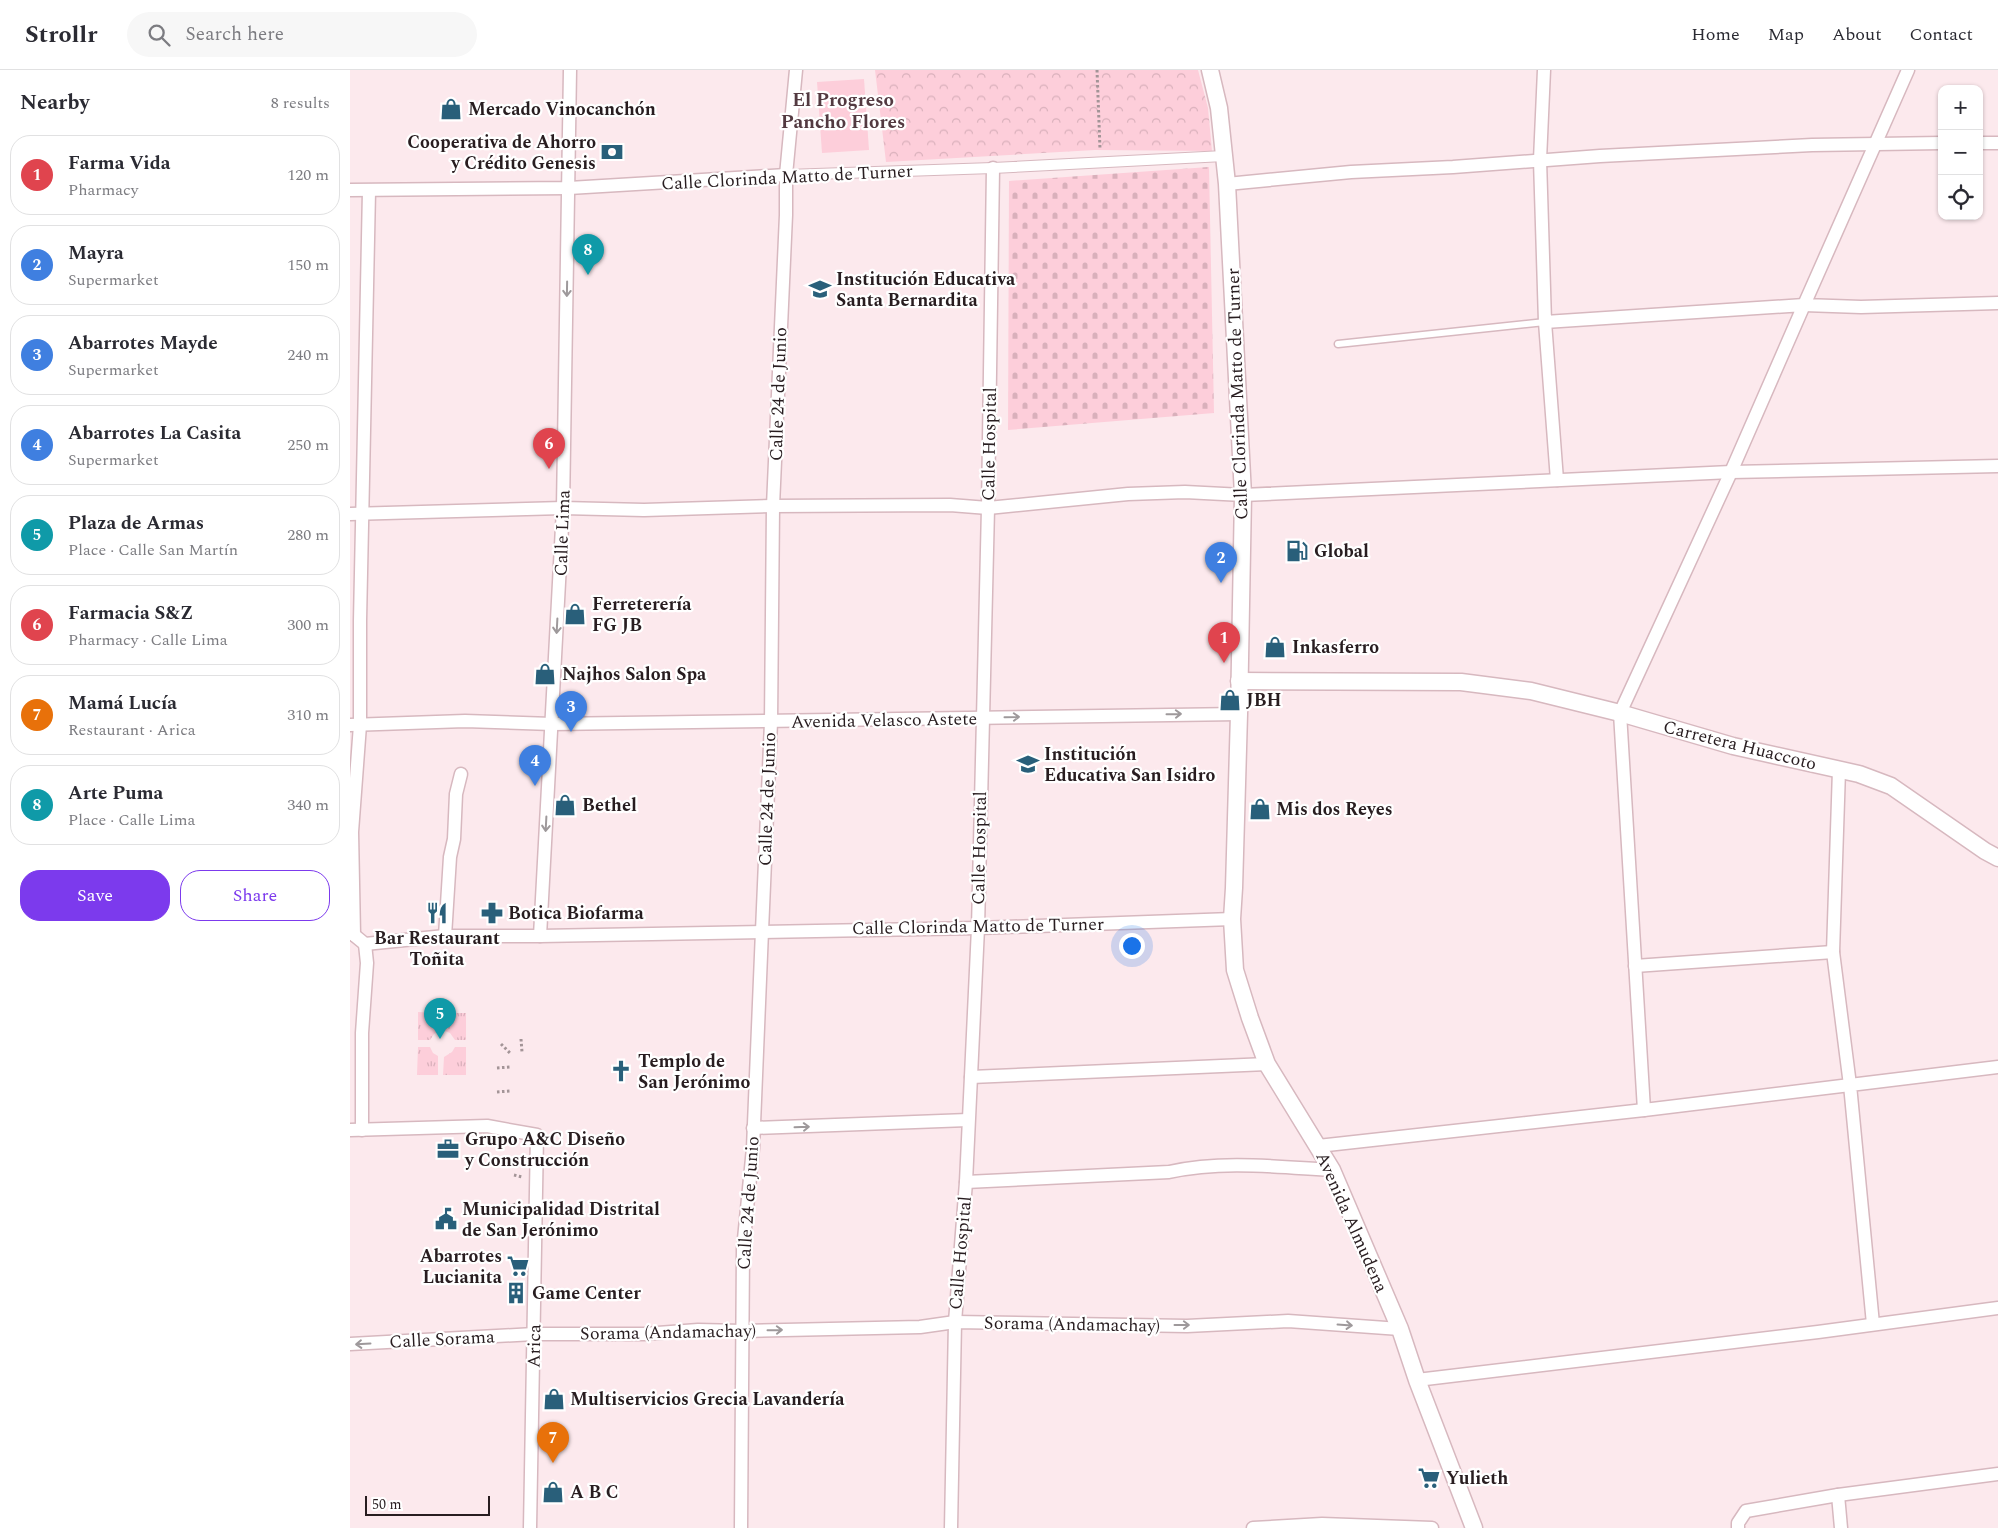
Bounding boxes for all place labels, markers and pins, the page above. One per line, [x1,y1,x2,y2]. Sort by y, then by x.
shop icon: Mercado Vinocanchón [438,96,464,122]
place label: Mercado Vinocanchón [468,96,656,123]
place label: Cooperativa de Ahorro y Crédito Genesis [407,129,596,177]
bank icon: Cooperativa de Ahorro y Crédito Genesis [599,139,625,165]
pin: 8 [572,234,604,275]
place label: Institución Educativa Santa Bernardita [836,266,1016,314]
school or university icon: Institución Educativa Santa Bernardita [807,276,833,302]
pin: 6 [533,428,565,469]
fuel station icon: Global [1284,538,1310,564]
place label: Global [1314,538,1369,565]
pin: 2 [1205,542,1237,583]
place label: Ferreterería FG JB [592,591,692,639]
shop icon: Ferreterería FG JB [562,601,588,627]
pin: 1 [1208,622,1240,663]
shop icon: Inkasferro [1262,634,1288,660]
place label: Inkasferro [1292,634,1379,661]
shop icon: Najhos Salon Spa [532,661,558,687]
place label: Najhos Salon Spa [562,661,707,688]
shop icon: JBH [1217,687,1243,713]
place label: JBH [1246,687,1281,714]
pin: 3 [555,691,587,732]
place label: Institución Educativa San Isidro [1044,741,1216,789]
pin: 4 [519,745,551,786]
school or university icon: Institución Educativa San Isidro [1015,751,1041,777]
shop icon: Bethel [552,792,578,818]
place label: Bethel [582,792,637,819]
shop icon: Mis dos Reyes [1247,796,1273,822]
place label: Mis dos Reyes [1276,796,1393,823]
restaurant icon: Bar Restaurant Toñita [424,900,450,926]
pharmacy icon: Botica Biofarma [479,900,505,926]
place label: Botica Biofarma [508,900,644,927]
place label: Bar Restaurant Toñita [374,925,500,973]
pin: 5 [424,998,456,1039]
place label: Templo de San Jerónimo [638,1048,751,1096]
church icon: Templo de San Jerónimo [608,1058,634,1084]
place label: Grupo A&C Diseño y Construcción [464,1126,625,1174]
office icon: Grupo A&C Diseño y Construcción [435,1136,461,1162]
place label: Municipalidad Distrital de San Jerónimo [462,1196,660,1244]
public building icon: Municipalidad Distrital de San Jerónimo [433,1206,459,1232]
place label: Abarrotes Lucianita [420,1243,503,1291]
supermarket icon: Abarrotes Lucianita [505,1253,531,1279]
building icon: Game Center [503,1280,529,1306]
place label: Game Center [532,1280,641,1307]
shop icon: Multiservicios Grecia Lavandería [541,1386,567,1412]
place label: Multiservicios Grecia Lavandería [570,1386,845,1413]
pin: 7 [537,1422,569,1463]
supermarket icon: Yulieth [1416,1465,1442,1491]
place label: Yulieth [1446,1465,1508,1492]
shop icon: A B C [540,1479,566,1505]
place label: A B C [570,1479,618,1506]

